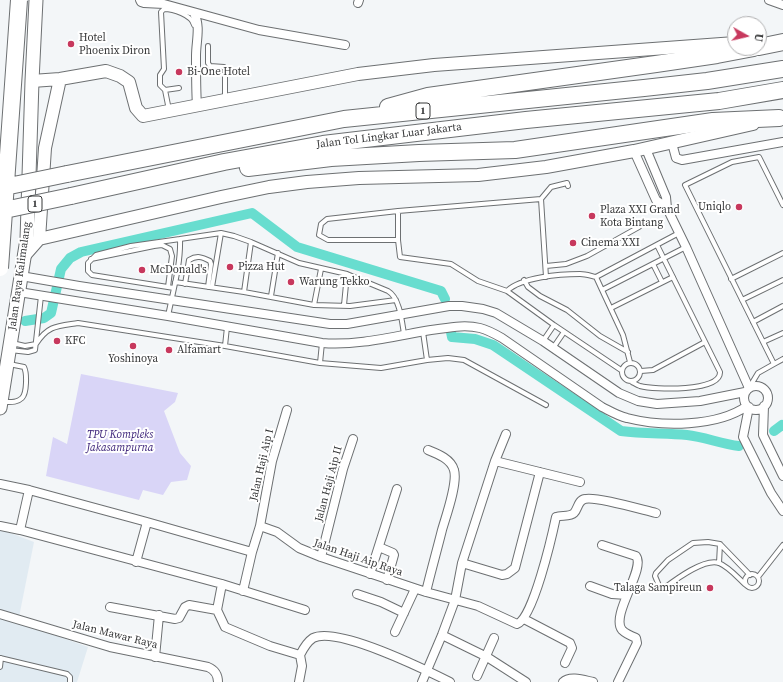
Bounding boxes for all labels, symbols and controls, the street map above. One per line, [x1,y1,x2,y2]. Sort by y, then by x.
north arrow [727,16,767,56]
place label: Hotel Phoenix Diron [79,31,150,57]
text: U [750,33,766,43]
marker: Hotel Phoenix Diron [66,39,76,49]
place label: Bi-One Hotel [187,65,250,79]
marker: Bi-One Hotel [174,67,184,77]
road number: 1 [416,103,430,119]
street label: Jalan Tol Lingkar Luar Jakarta [316,121,462,151]
road number: 1 [28,196,42,212]
place label: Uniqlo [698,200,731,214]
marker: Uniqlo [734,202,744,212]
place label: Plaza XXI Grand Kota Bintang [600,203,680,229]
marker: Plaza XXI Grand Kota Bintang [587,211,597,221]
street label: Jalan Raya Kalimalang [6,221,34,331]
place label: Cinema XXI [581,236,640,250]
marker: Cinema XXI [568,238,578,248]
place label: Pizza Hut [238,260,284,274]
marker: Pizza Hut [225,262,235,272]
place label: McDonald's [150,263,207,277]
marker: McDonald's [137,265,147,275]
place label: Warung Tekko [299,275,370,289]
marker: Warung Tekko [286,277,296,287]
place label: KFC [65,334,86,348]
marker: KFC [52,336,62,346]
marker: Yoshinoya [128,341,138,351]
place label: Alfamart [177,343,221,357]
marker: Alfamart [164,345,174,355]
place label: Yoshinoya [108,352,158,366]
park label: TPU Kompleks Jakasampurna [86,428,154,454]
street label: Jalan Haji Aip I [247,428,277,502]
street label: Jalan Haji Aip II [313,445,345,523]
street label: Jalan Haji Aip Raya [312,537,404,579]
place label: Talaga Sampireun [614,581,702,595]
marker: Talaga Sampireun [705,583,715,593]
street label: Jalan Mawar Raya [71,618,159,652]

